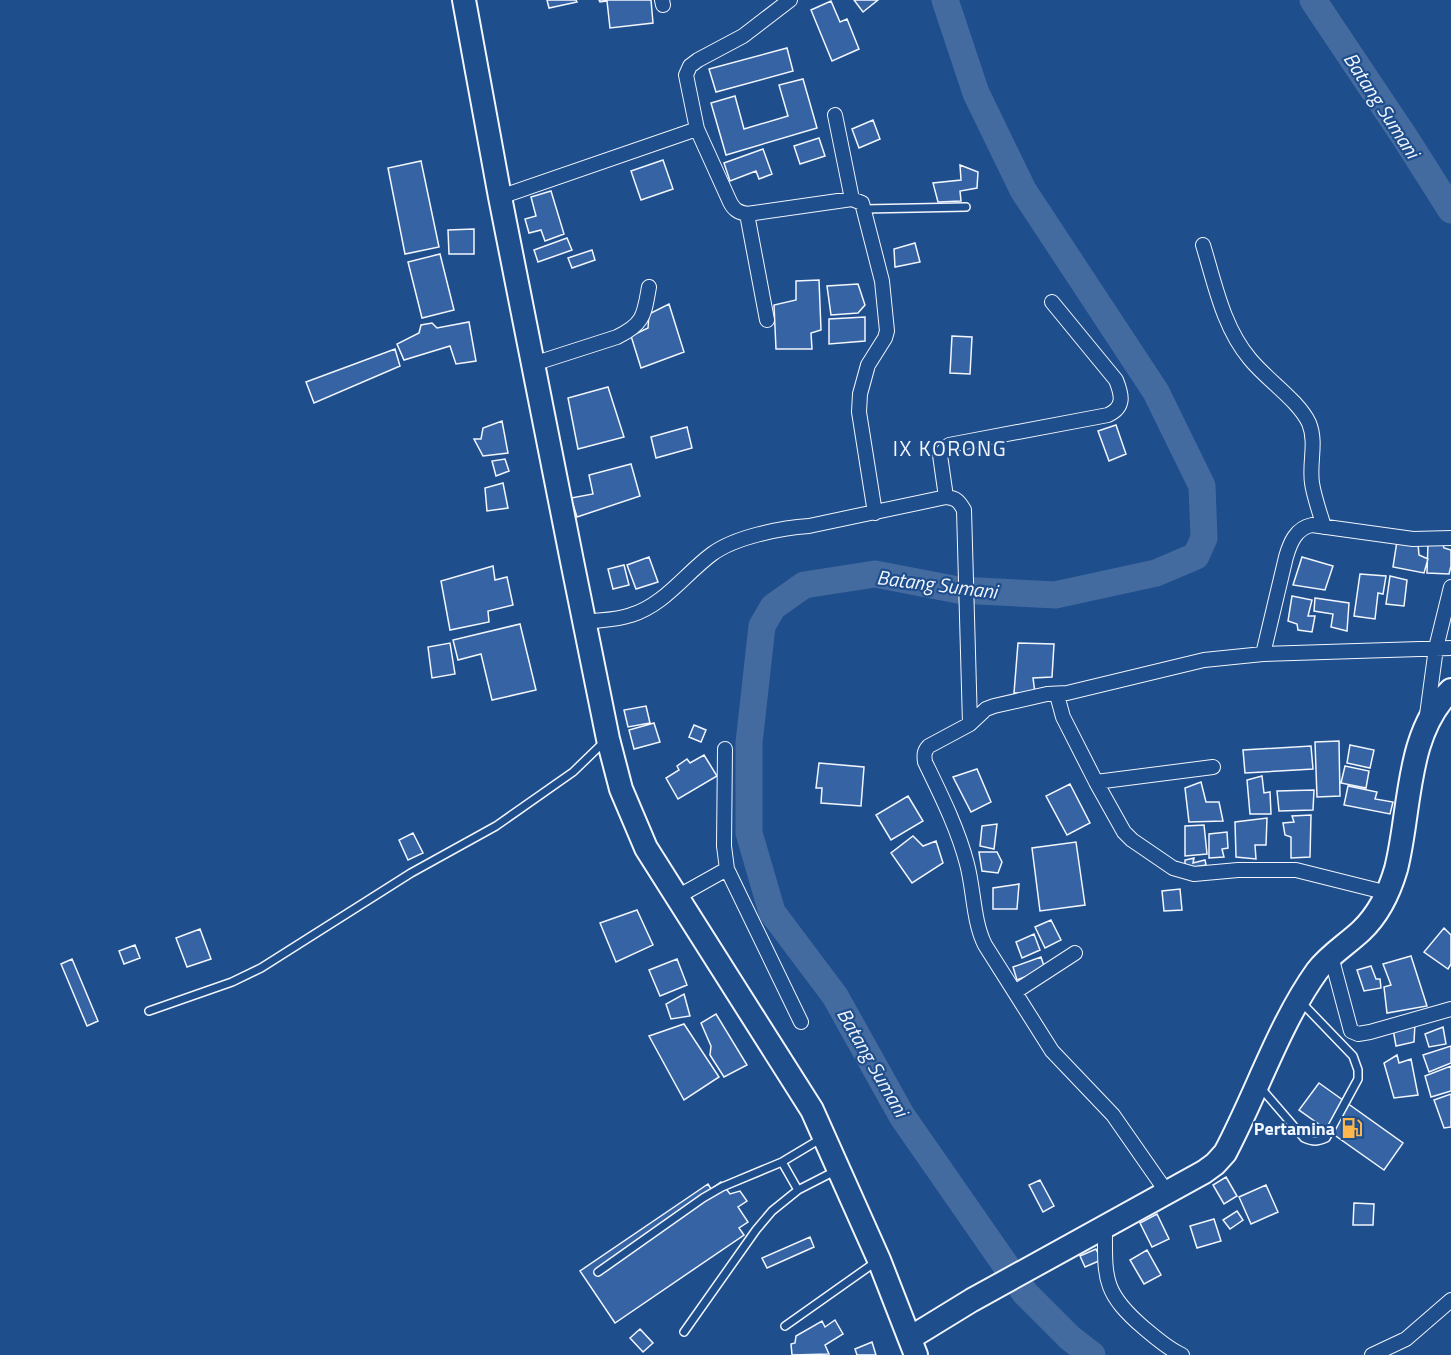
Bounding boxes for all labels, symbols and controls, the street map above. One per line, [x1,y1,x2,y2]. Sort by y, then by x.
water label: Batang Sumani [1336,46,1430,167]
district label: IX KORONG [893,432,1007,464]
water label: Batang Sumani [875,561,1002,607]
water label: Batang Sumani [829,1002,918,1125]
place label: Pertamina [1254,1115,1335,1142]
fuel station icon: Pertamina [1340,1116,1364,1140]

